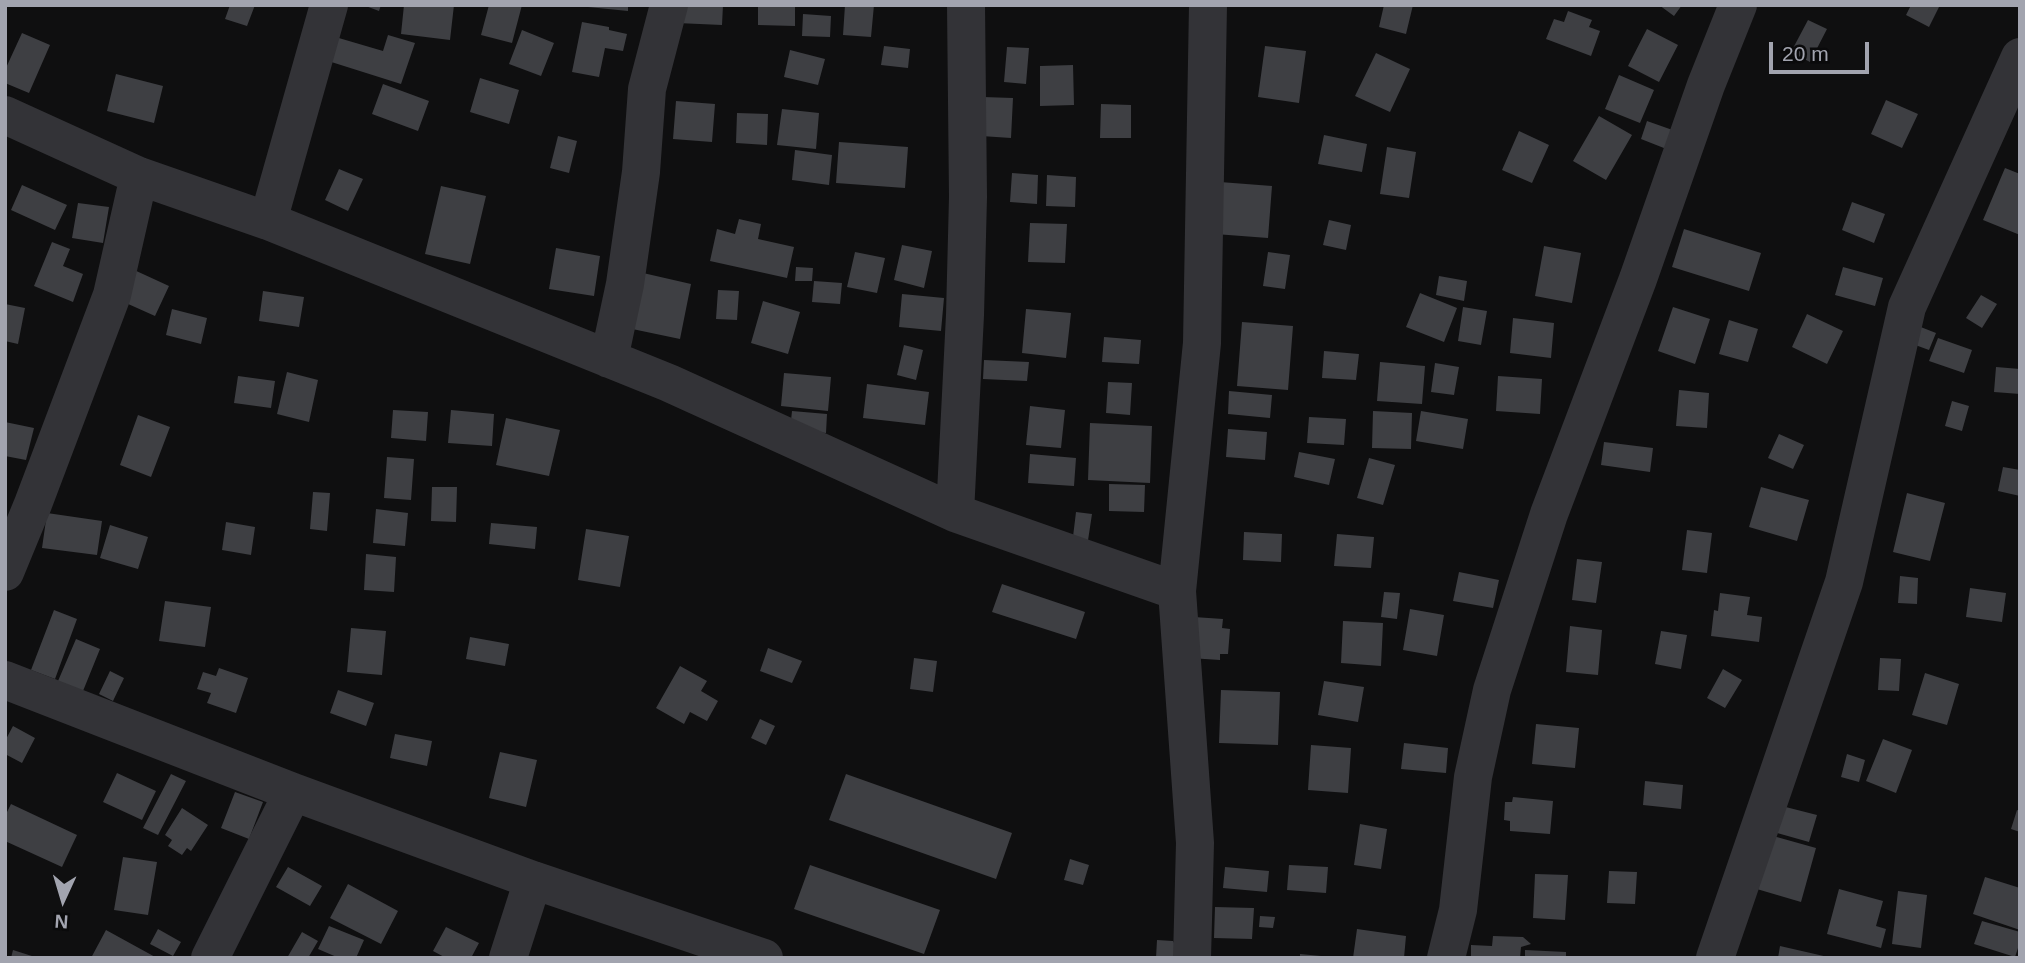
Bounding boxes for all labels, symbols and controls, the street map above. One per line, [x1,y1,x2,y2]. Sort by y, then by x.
scale bar [1773,28,1873,72]
text: 20 m [1782,42,1829,65]
north arrow [28,865,98,935]
text: N [54,910,69,932]

